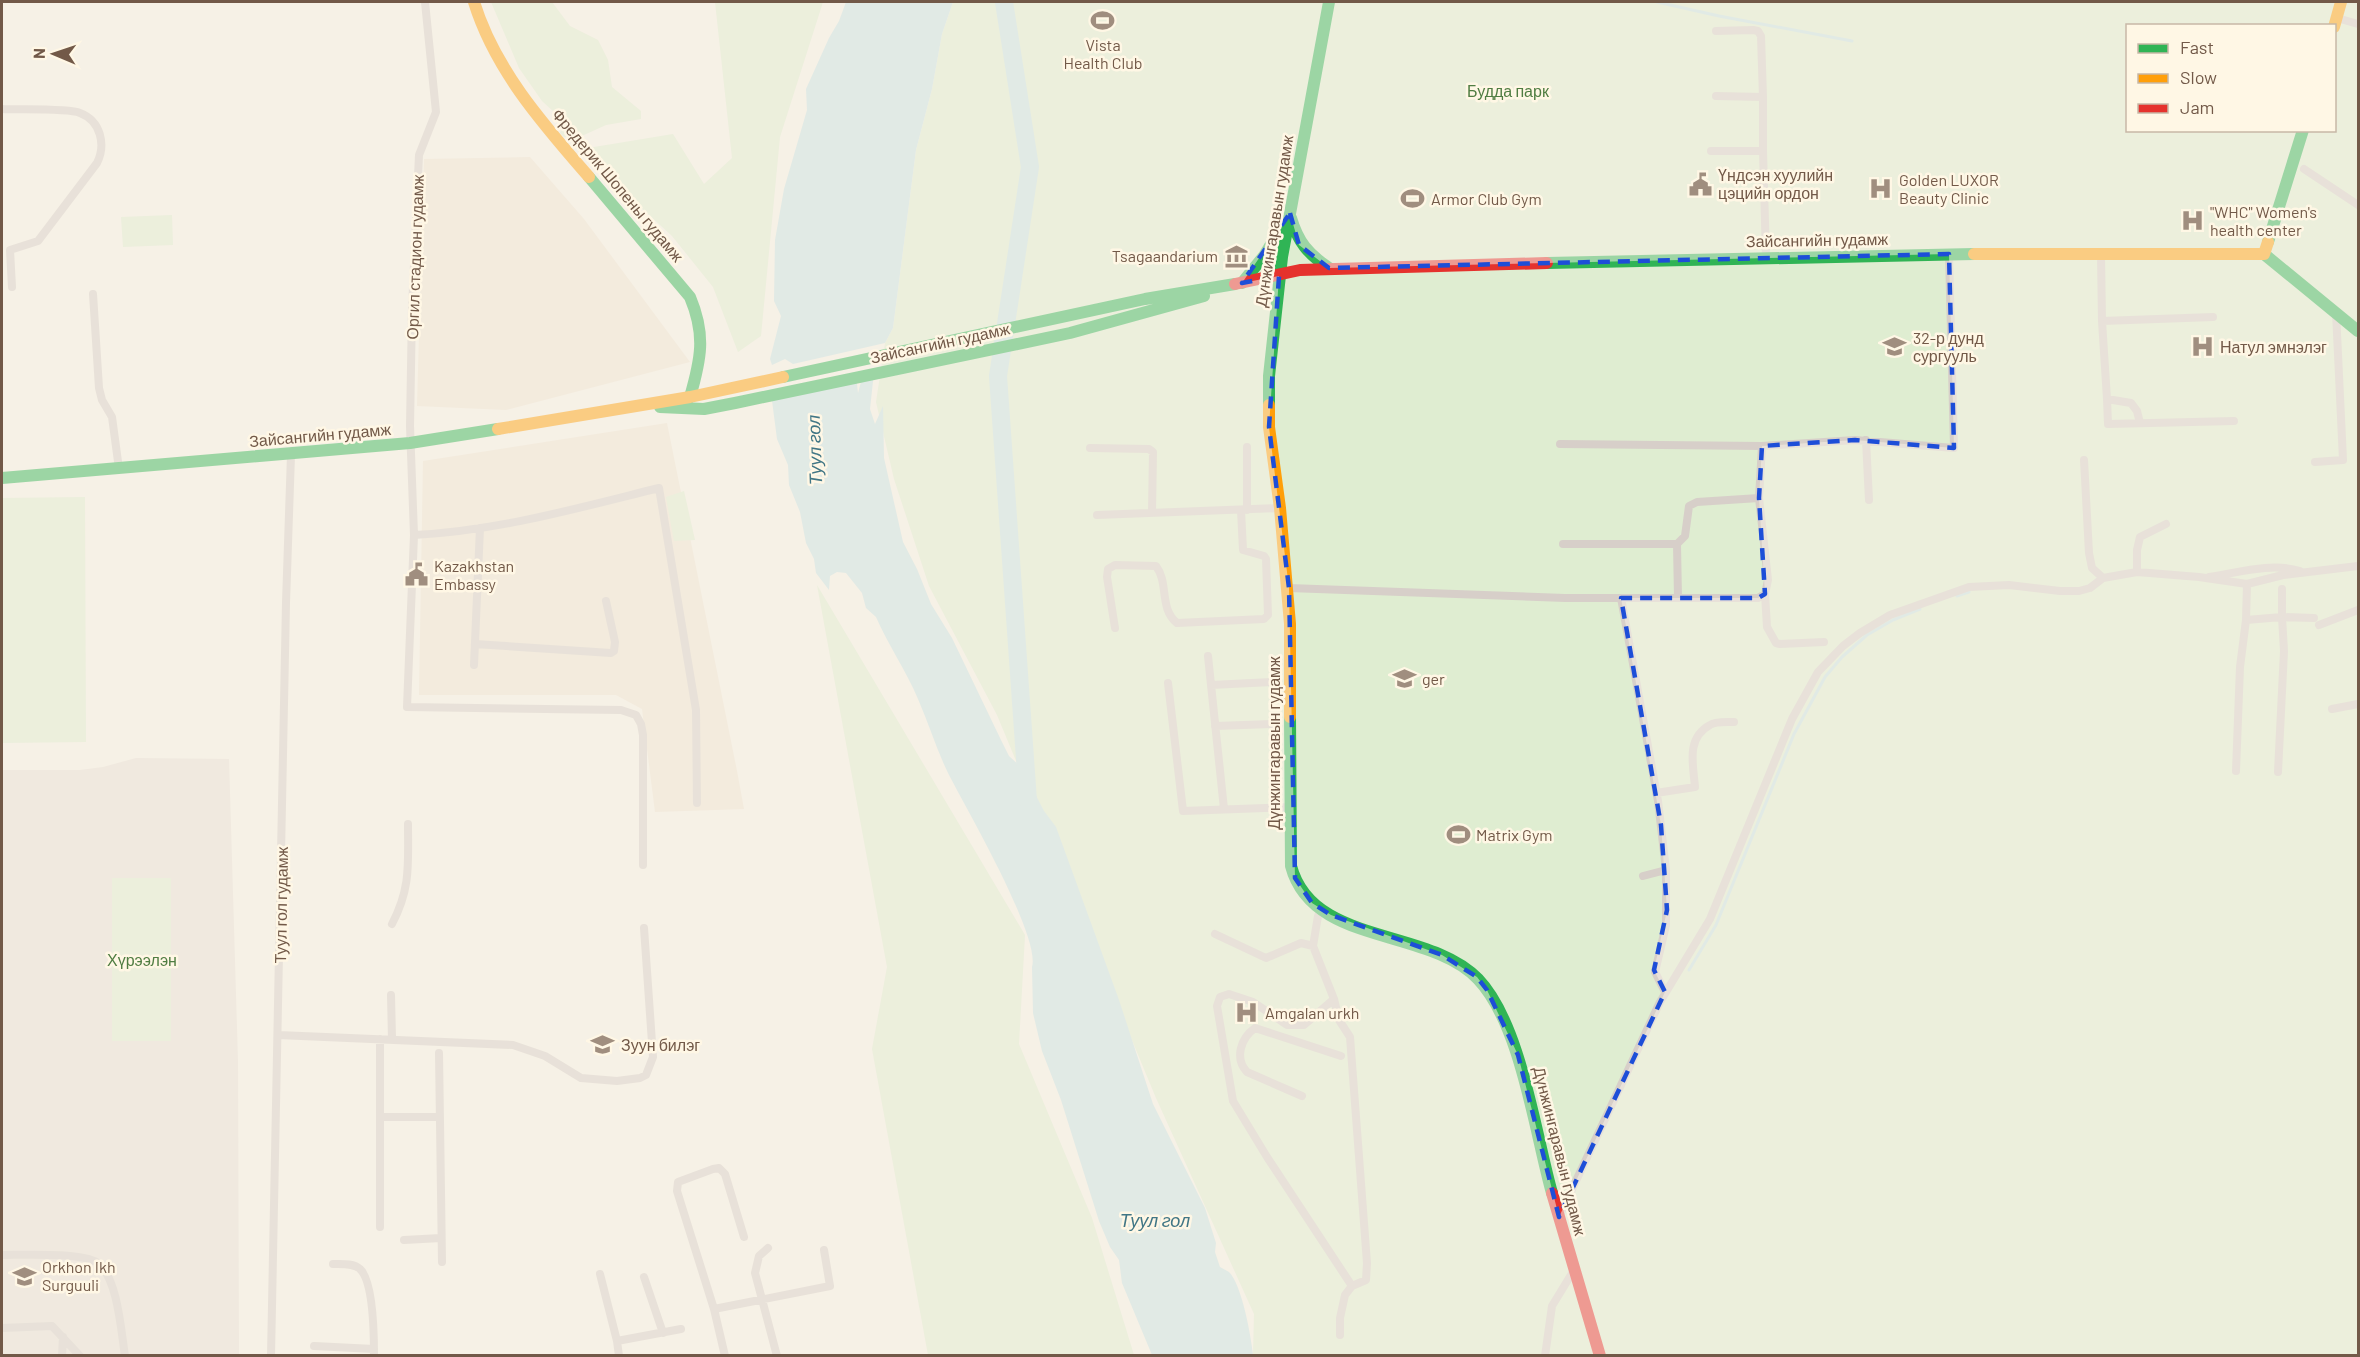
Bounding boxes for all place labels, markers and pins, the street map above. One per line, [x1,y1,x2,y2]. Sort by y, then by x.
sports icon: Vista Health Club [1090,7,1116,33]
place label: Vista Health Club [1063,35,1143,72]
place label: Үндсэн хуулийн цэцийн ордон [1718,165,1833,202]
place label: Golden LUXOR Beauty Clinic [1899,170,1999,207]
public building icon: Үндсэн хуулийн цэцийн ордон [1687,171,1713,197]
hospital icon: Golden LUXOR Beauty Clinic [1868,176,1894,202]
sports icon: Armor Club Gym [1400,186,1426,212]
place label: Armor Club Gym [1431,189,1542,208]
place label: "WHC" Women's health center [2210,202,2317,239]
hospital icon: "WHC" Women's health center [2179,208,2205,234]
museum icon: Tsagaandarium [1223,243,1249,269]
place label: Tsagaandarium [1112,246,1218,265]
place label: 32-р дунд сургууль [1913,328,1984,365]
school or university icon: 32-р дунд сургууль [1882,334,1908,360]
hospital icon: Натул эмнэлэг [2189,334,2215,360]
place label: Натул эмнэлэг [2220,337,2327,356]
place label: Kazakhstan Embassy [434,556,514,593]
public building icon: Kazakhstan Embassy [403,562,429,588]
school or university icon: ger [1391,666,1417,692]
place label: ger [1422,669,1445,688]
sports icon: Matrix Gym [1445,822,1471,848]
place label: Matrix Gym [1476,825,1553,844]
hospital icon: Amgalan urkh [1234,1000,1260,1026]
place label: Amgalan urkh [1265,1003,1359,1022]
school or university icon: Зуун билэг [590,1032,616,1058]
place label: Зуун билэг [621,1035,700,1054]
place label: Orkhon Ikh Surguuli [42,1257,116,1294]
school or university icon: Orkhon Ikh Surguuli [11,1263,37,1289]

